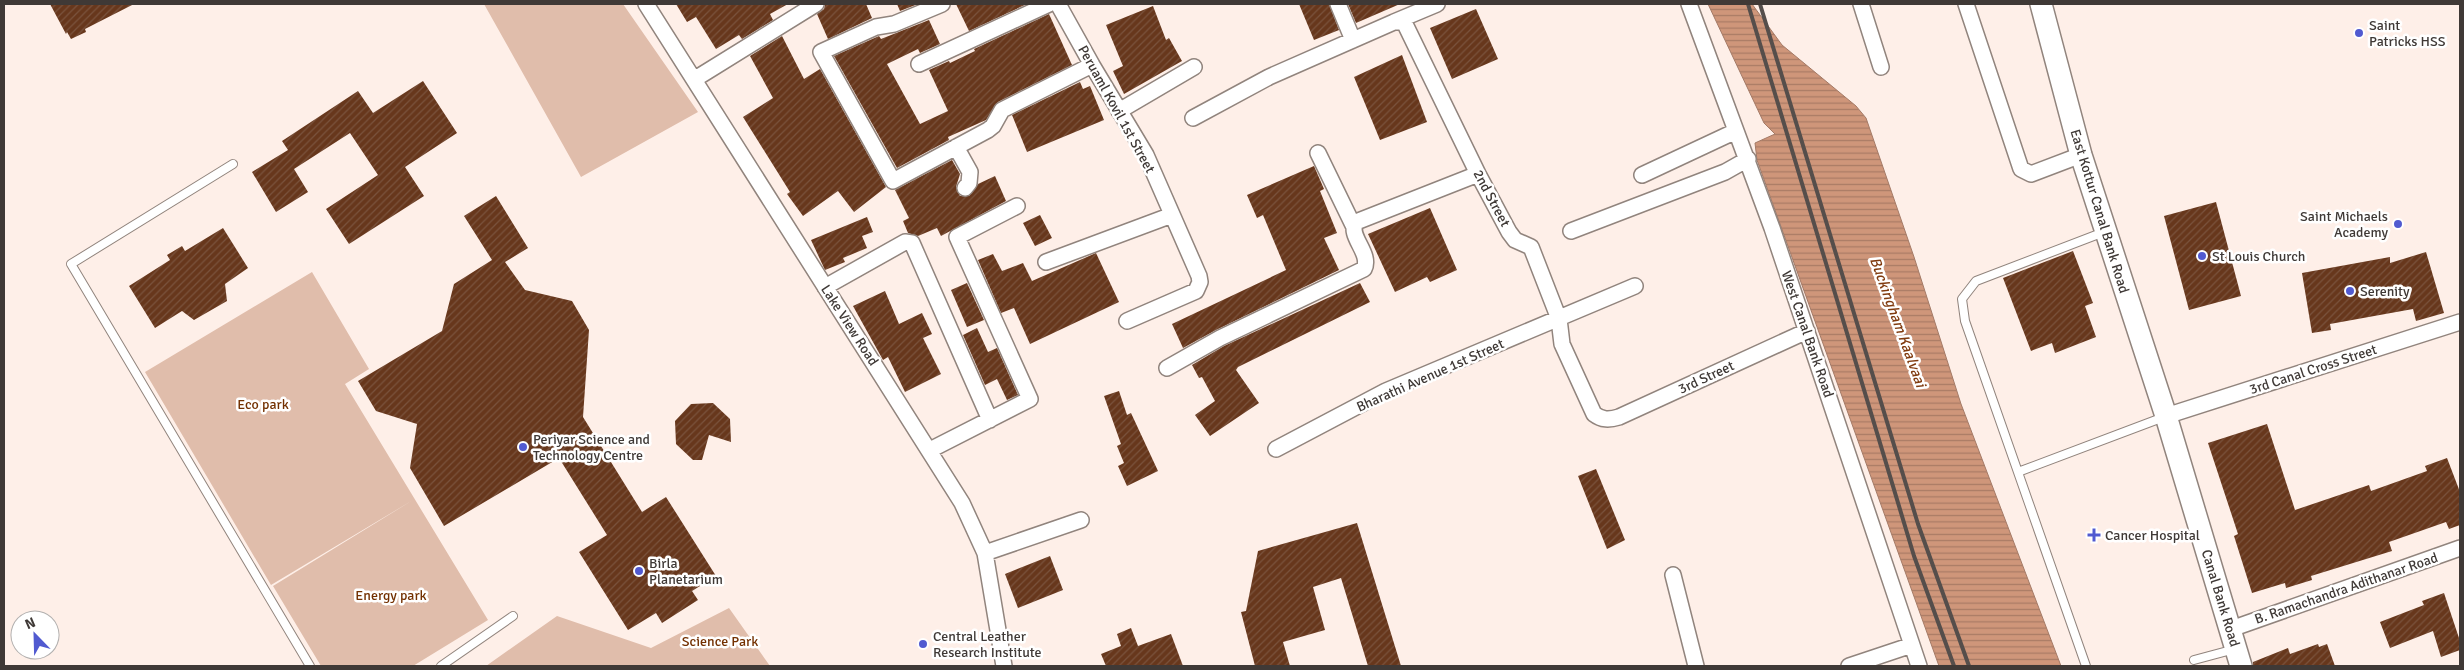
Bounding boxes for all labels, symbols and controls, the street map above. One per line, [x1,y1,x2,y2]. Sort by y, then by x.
place label: Saint Patricks HSS [2369,17,2446,50]
marker: Saint Patricks HSS [2353,27,2365,39]
street label: Peruaml Kovil 1st Street [1074,42,1159,176]
street label: East Kottur Canal Bank Road [2066,127,2133,295]
street label: 2nd Street [1469,167,1514,230]
place label: Saint Michaels Academy [2300,208,2388,241]
marker: Saint Michaels Academy [2392,218,2404,230]
place label: St Louis Church [2212,248,2305,265]
marker: St Louis Church [2196,250,2208,262]
water label: Buckingham Kaalvaai [1866,254,1931,391]
street label: West Canal Bank Road [1778,268,1837,400]
street label: Lake View Road [817,282,882,369]
place label: Serenity [2360,283,2410,300]
marker: Serenity [2344,285,2356,297]
street label: Bharathi Avenue 1st Street [1354,335,1507,416]
street label: 3rd Canal Cross Street [2247,341,2379,398]
street label: 3rd Street [1676,357,1737,398]
park label: Eco park [237,396,289,413]
place label: Periyar Science and Technology Centre [533,431,650,464]
marker: Periyar Science and Technology Centre [517,441,529,453]
place label: Cancer Hospital [2105,527,2200,544]
marker: Cancer Hospital [2087,528,2101,542]
street label: Canal Bank Road [2198,548,2243,649]
street label: B. Ramachandra Adithanar Road [2252,549,2440,628]
place label: Birla Planetarium [649,555,723,588]
marker: Birla Planetarium [633,565,645,577]
park label: Energy park [355,587,427,604]
north arrow [10,610,60,660]
text: N [22,614,38,633]
place label: Central Leather Research Institute [933,628,1042,661]
park label: Science Park [682,633,758,650]
marker: Central Leather Research Institute [917,638,929,650]

